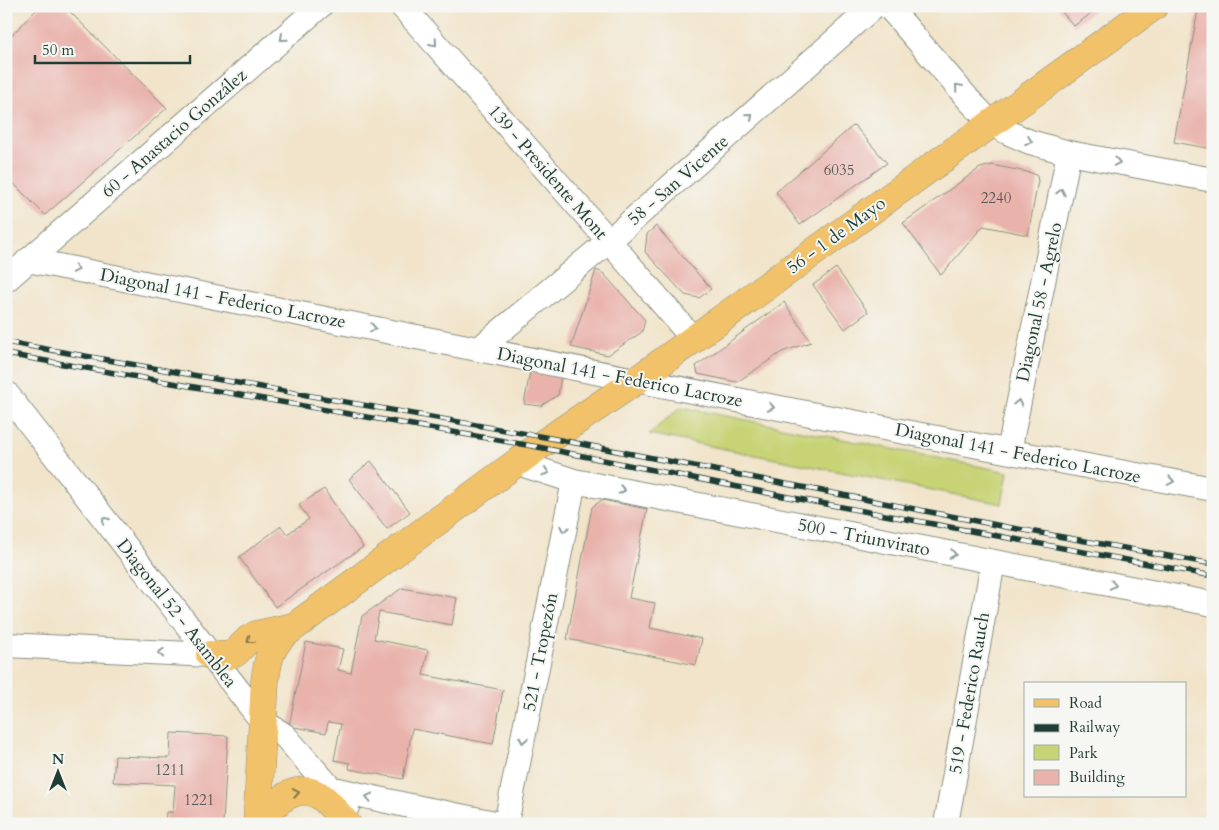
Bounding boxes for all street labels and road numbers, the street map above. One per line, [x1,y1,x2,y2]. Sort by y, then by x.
street label: 60 - Anastacio González [96,63,252,204]
street label: 139 - Presidente Mont [482,100,613,245]
street label: 58 - San Vicente [622,129,734,231]
street label: 56 - 1 de Mayo [782,191,891,280]
street label: Diagonal 58 - Agrelo [1010,220,1069,384]
street label: Diagonal 141 - Federico Lacroze [98,262,348,335]
street label: Diagonal 141 - Federico Lacroze [495,341,745,414]
street label: Diagonal 141 - Federico Lacroze [893,417,1143,490]
street label: 500 - Triunvirato [796,512,932,563]
street label: Diagonal 52 - Asamblea [110,534,243,693]
street label: 521 - Tropezón [517,590,564,714]
street label: 519 - Federico Rauch [943,610,996,776]

